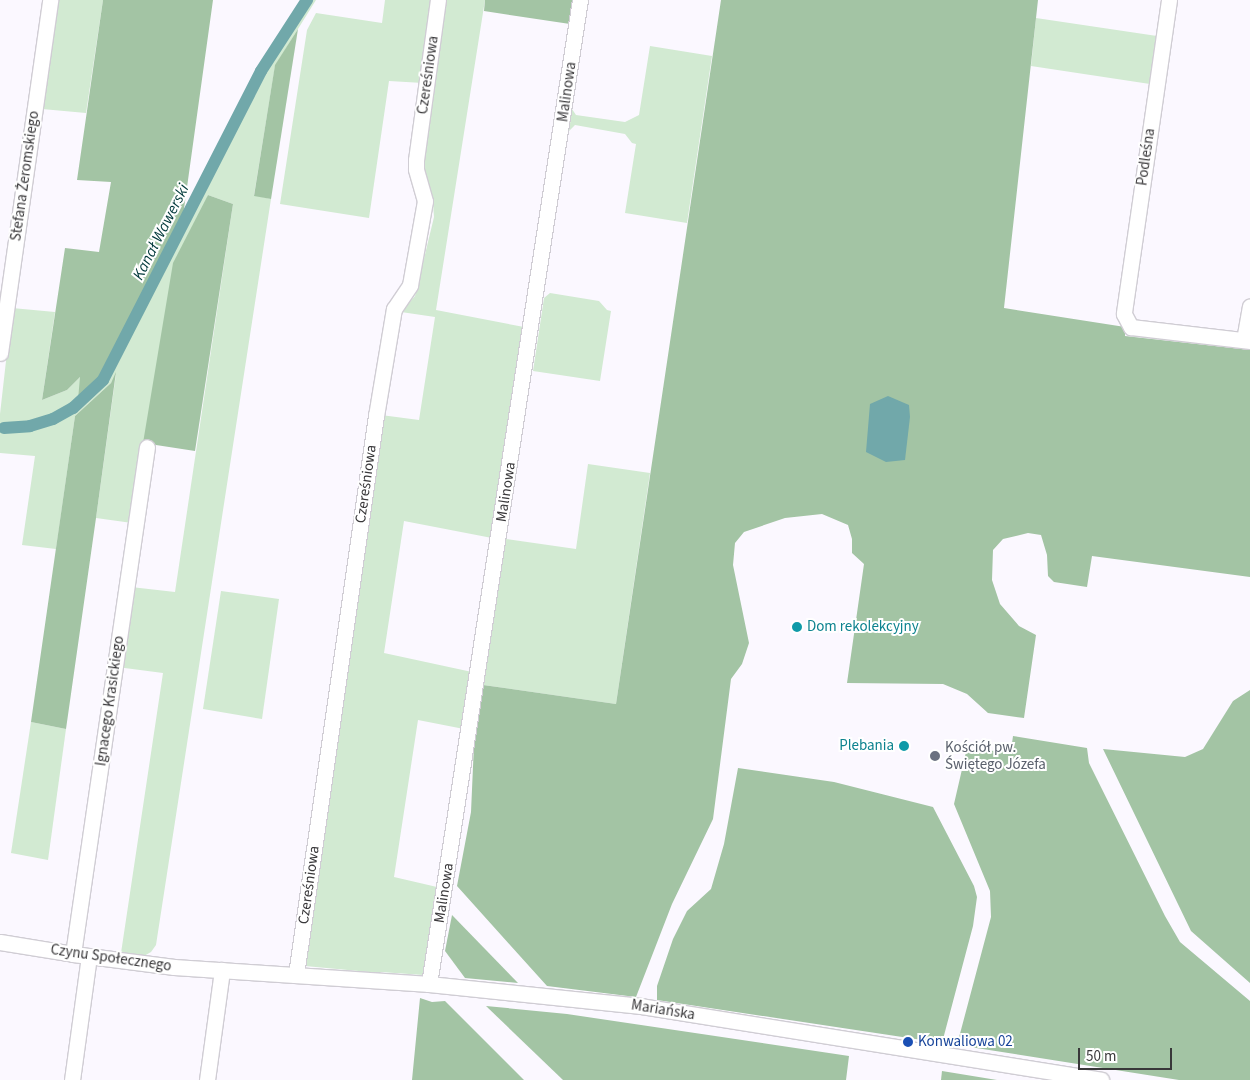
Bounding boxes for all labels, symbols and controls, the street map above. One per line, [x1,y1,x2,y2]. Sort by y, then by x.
street label: Czereśniowa [414,35,442,115]
street label: Malinowa [554,61,580,123]
street label: Stefana Żeromskiego [7,110,43,242]
street label: Podleśna [1133,127,1159,187]
water label: Kanał Wawerski [129,181,193,283]
street label: Czereśniowa [352,444,380,524]
street label: Malinowa [492,461,520,523]
place label: Dom rekolekcyjny [807,618,919,636]
marker: Dom rekolekcyjny [791,621,803,633]
street label: Ignacego Krasickiego [92,635,128,767]
place label: Plebania [839,737,894,755]
place label: Kościół pw. Świętego Józefa [945,738,1046,773]
marker: Plebania [898,740,910,752]
marker: Kościół pw. Świętego Józefa [929,750,941,762]
street label: Czereśniowa [295,845,323,925]
street label: Malinowa [430,862,458,924]
street label: Czynu Społecznego [49,941,173,975]
street label: Mariańska [630,996,696,1024]
place label: Konwaliowa 02 [918,1033,1013,1051]
marker: Konwaliowa 02 [902,1036,914,1048]
scale bar [1080,1038,1174,1070]
text: 50 m [1086,1046,1116,1067]

